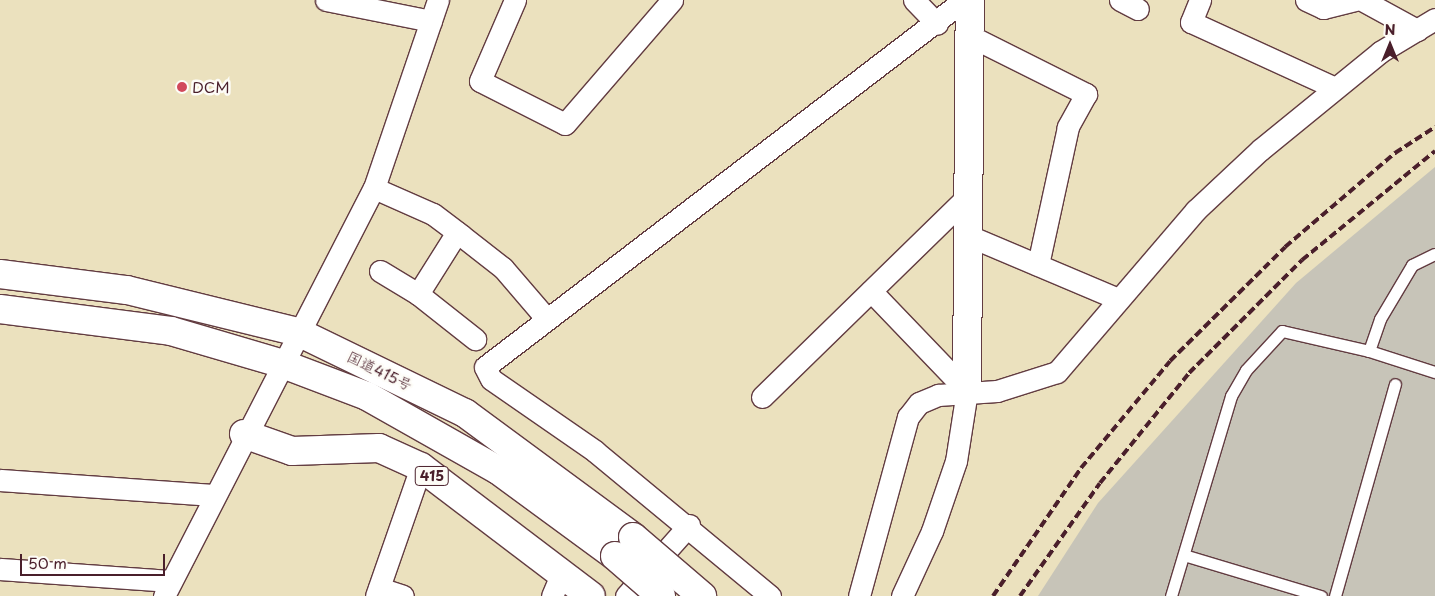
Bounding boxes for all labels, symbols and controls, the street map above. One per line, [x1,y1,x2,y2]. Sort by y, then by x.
text: N [1384,19,1396,40]
north arrow [1365,20,1415,70]
place label: DCM [192,78,230,96]
marker: DCM [176,81,188,93]
street label: 国道415号 [344,346,416,394]
road number: 415 [414,464,450,488]
scale bar [22,544,168,576]
text: 50 m [28,551,67,574]

